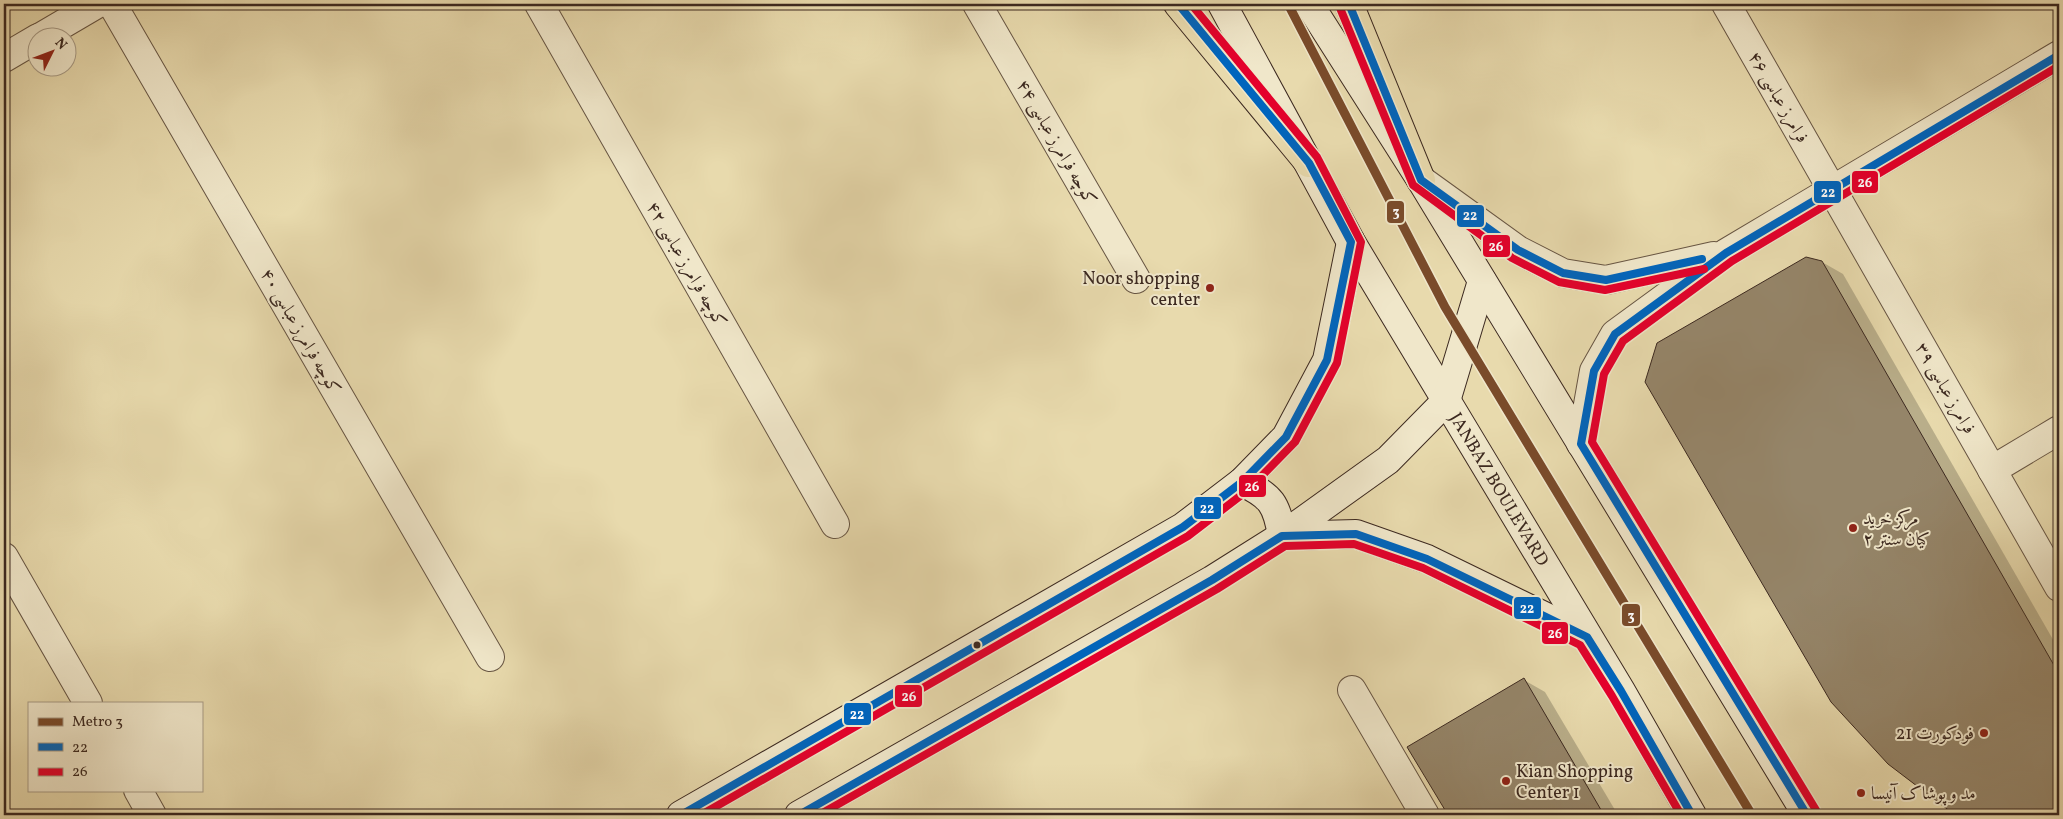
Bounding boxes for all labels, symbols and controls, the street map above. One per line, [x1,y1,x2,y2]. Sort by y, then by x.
north arrow [28,28,78,78]
text: N [50,34,71,54]
street label: فرامرز عباسی ۴۶ [1741,47,1814,148]
street label: کوچه فرامرز عباسی ۴۴ [1010,75,1102,210]
line badge: 26 [1851,170,1879,194]
text: 26 [1858,174,1873,193]
line badge: 22 [1813,180,1842,204]
text: 22 [1821,184,1835,203]
street label: کوچه فرامرز عباسی ۴۲ [640,197,732,332]
line badge: 3 [1386,200,1405,224]
text: 3 [1392,203,1400,222]
line badge: 22 [1456,204,1485,228]
text: 22 [1463,207,1477,226]
line badge: 26 [1482,234,1511,258]
text: 26 [1489,238,1504,257]
street label: کوچه فرامرز عباسی ۴۰ [254,264,346,399]
place label: Noor shopping center [1082,267,1200,313]
marker: Noor shopping center [1204,282,1216,294]
street label: فرامرز عباسی ۳۹ [1908,338,1981,439]
street label: JANBAZ BOULEVARD [1442,408,1554,571]
line badge: 26 [1238,474,1267,498]
text: 26 [1245,478,1260,497]
line badge: 22 [1193,496,1222,520]
text: 22 [1200,500,1214,519]
place label: مرکز خرید کیان سنتر ۲ [1863,507,1930,553]
marker: مرکز خرید کیان سنتر ۲ [1847,522,1859,534]
line badge: 22 [1513,596,1542,620]
text: 22 [1520,600,1534,619]
line badge: 3 [1621,603,1641,627]
text: 3 [1627,607,1635,626]
line badge: 26 [1541,621,1569,645]
text: 26 [1548,625,1563,644]
unlabelled marker [972,640,982,650]
line badge: 26 [894,684,923,708]
text: 26 [902,688,917,707]
legend [28,702,202,792]
line badge: 22 [843,702,872,726]
text: 22 [850,706,864,725]
text: Metro 3 [72,712,123,733]
place label: فودکورت 21 [1896,722,1974,747]
marker: فودکورت 21 [1978,727,1990,739]
text: 22 [72,738,88,759]
place label: Kian Shopping Center 1 [1516,760,1633,806]
text: 26 [72,762,88,783]
marker: Kian Shopping Center 1 [1500,775,1512,787]
place label: مد و پوشاک آنیسا [1871,782,1976,807]
marker: مد و پوشاک آنیسا [1855,787,1867,799]

